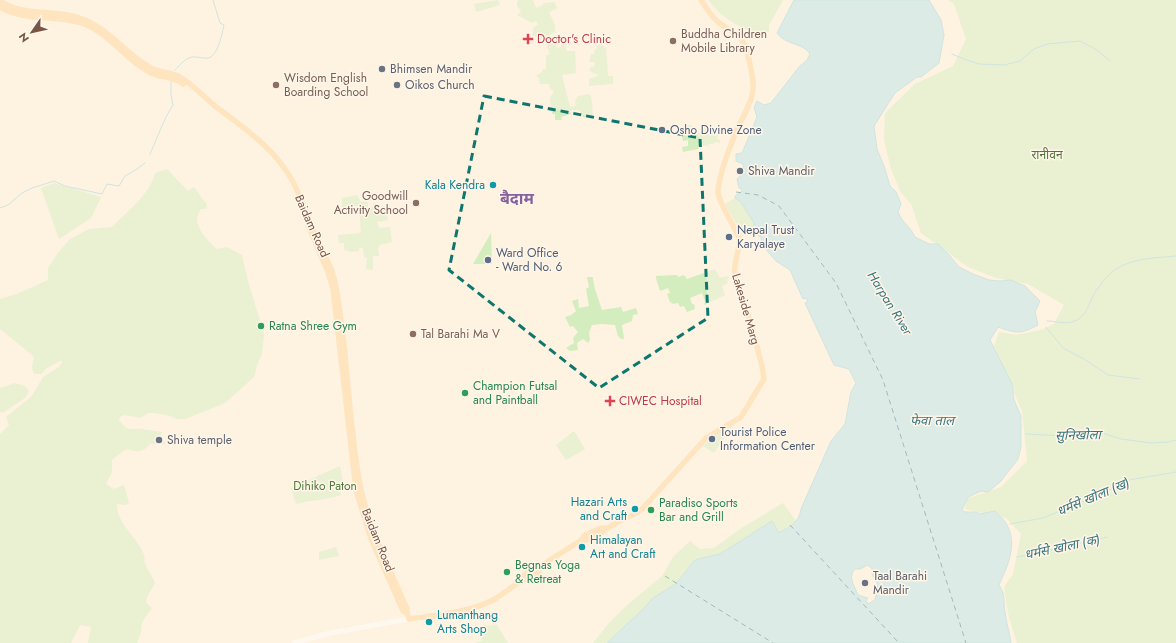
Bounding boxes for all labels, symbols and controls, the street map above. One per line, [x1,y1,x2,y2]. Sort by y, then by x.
north arrow [12,12,52,52]
place label: Buddha Children Mobile Library [681,25,767,57]
text: N [15,29,33,46]
place label: Doctor's Clinic [537,30,611,48]
marker: Doctor's Clinic [522,33,534,45]
marker: Buddha Children Mobile Library [668,36,678,46]
place label: Bhimsen Mandir [390,60,473,78]
marker: Bhimsen Mandir [377,64,387,74]
place label: Wisdom English Boarding School [284,69,368,101]
place label: Oikos Church [405,76,474,94]
marker: Wisdom English Boarding School [271,80,281,90]
marker: Oikos Church [392,80,402,90]
place label: Osho Divine Zone [670,121,762,139]
marker: Osho Divine Zone [657,125,667,135]
park label: रानीवन [1031,146,1063,164]
place label: Shiva Mandir [748,162,815,180]
marker: Shiva Mandir [735,166,745,176]
place label: Kala Kendra [425,176,485,194]
marker: Kala Kendra [488,180,498,190]
place label: Goodwill Activity School [334,187,408,219]
district label: बैदाम [500,187,535,210]
street label: Baidam Road [290,192,334,260]
marker: Goodwill Activity School [411,198,421,208]
place label: Nepal Trust Karyalaye [737,221,794,253]
marker: Nepal Trust Karyalaye [724,232,734,242]
place label: Ward Office - Ward No. 6 [496,244,563,276]
marker: Ward Office - Ward No. 6 [483,255,493,265]
water label: Harpan River [863,267,917,339]
street label: Lakeside Marg [727,271,765,347]
place label: Ratna Shree Gym [269,317,357,335]
marker: Ratna Shree Gym [256,321,266,331]
place label: Tal Barahi Ma V [421,325,500,343]
marker: Tal Barahi Ma V [408,329,418,339]
place label: Champion Futsal and Paintball [473,377,557,409]
marker: Champion Futsal and Paintball [460,388,470,398]
place label: CIWEC Hospital [619,392,702,410]
marker: CIWEC Hospital [604,395,616,407]
water label: फेवा ताल [910,411,957,430]
place label: Tourist Police Information Center [720,423,816,455]
water label: सुनिखोला [1055,425,1104,445]
place label: Shiva temple [167,431,232,449]
marker: Tourist Police Information Center [707,434,717,444]
marker: Shiva temple [154,435,164,445]
water label: धर्मसे खोला (ख) [1054,473,1132,521]
park label: Dihiko Paton [293,477,357,495]
place label: Hazari Arts and Craft [571,493,627,525]
place label: Paradiso Sports Bar and Grill [659,494,738,526]
marker: Hazari Arts and Craft [630,504,640,514]
marker: Paradiso Sports Bar and Grill [646,505,656,515]
street label: Baidam Road [357,506,399,574]
water label: धर्मसे खोला (क) [1023,530,1101,564]
place label: Himalayan Art and Craft [590,531,656,563]
marker: Himalayan Art and Craft [577,542,587,552]
place label: Begnas Yoga & Retreat [515,556,580,588]
marker: Begnas Yoga & Retreat [502,567,512,577]
place label: Taal Barahi Mandir [873,567,927,599]
marker: Taal Barahi Mandir [860,578,870,588]
place label: Lumanthang Arts Shop [437,606,498,638]
marker: Lumanthang Arts Shop [424,617,434,627]

